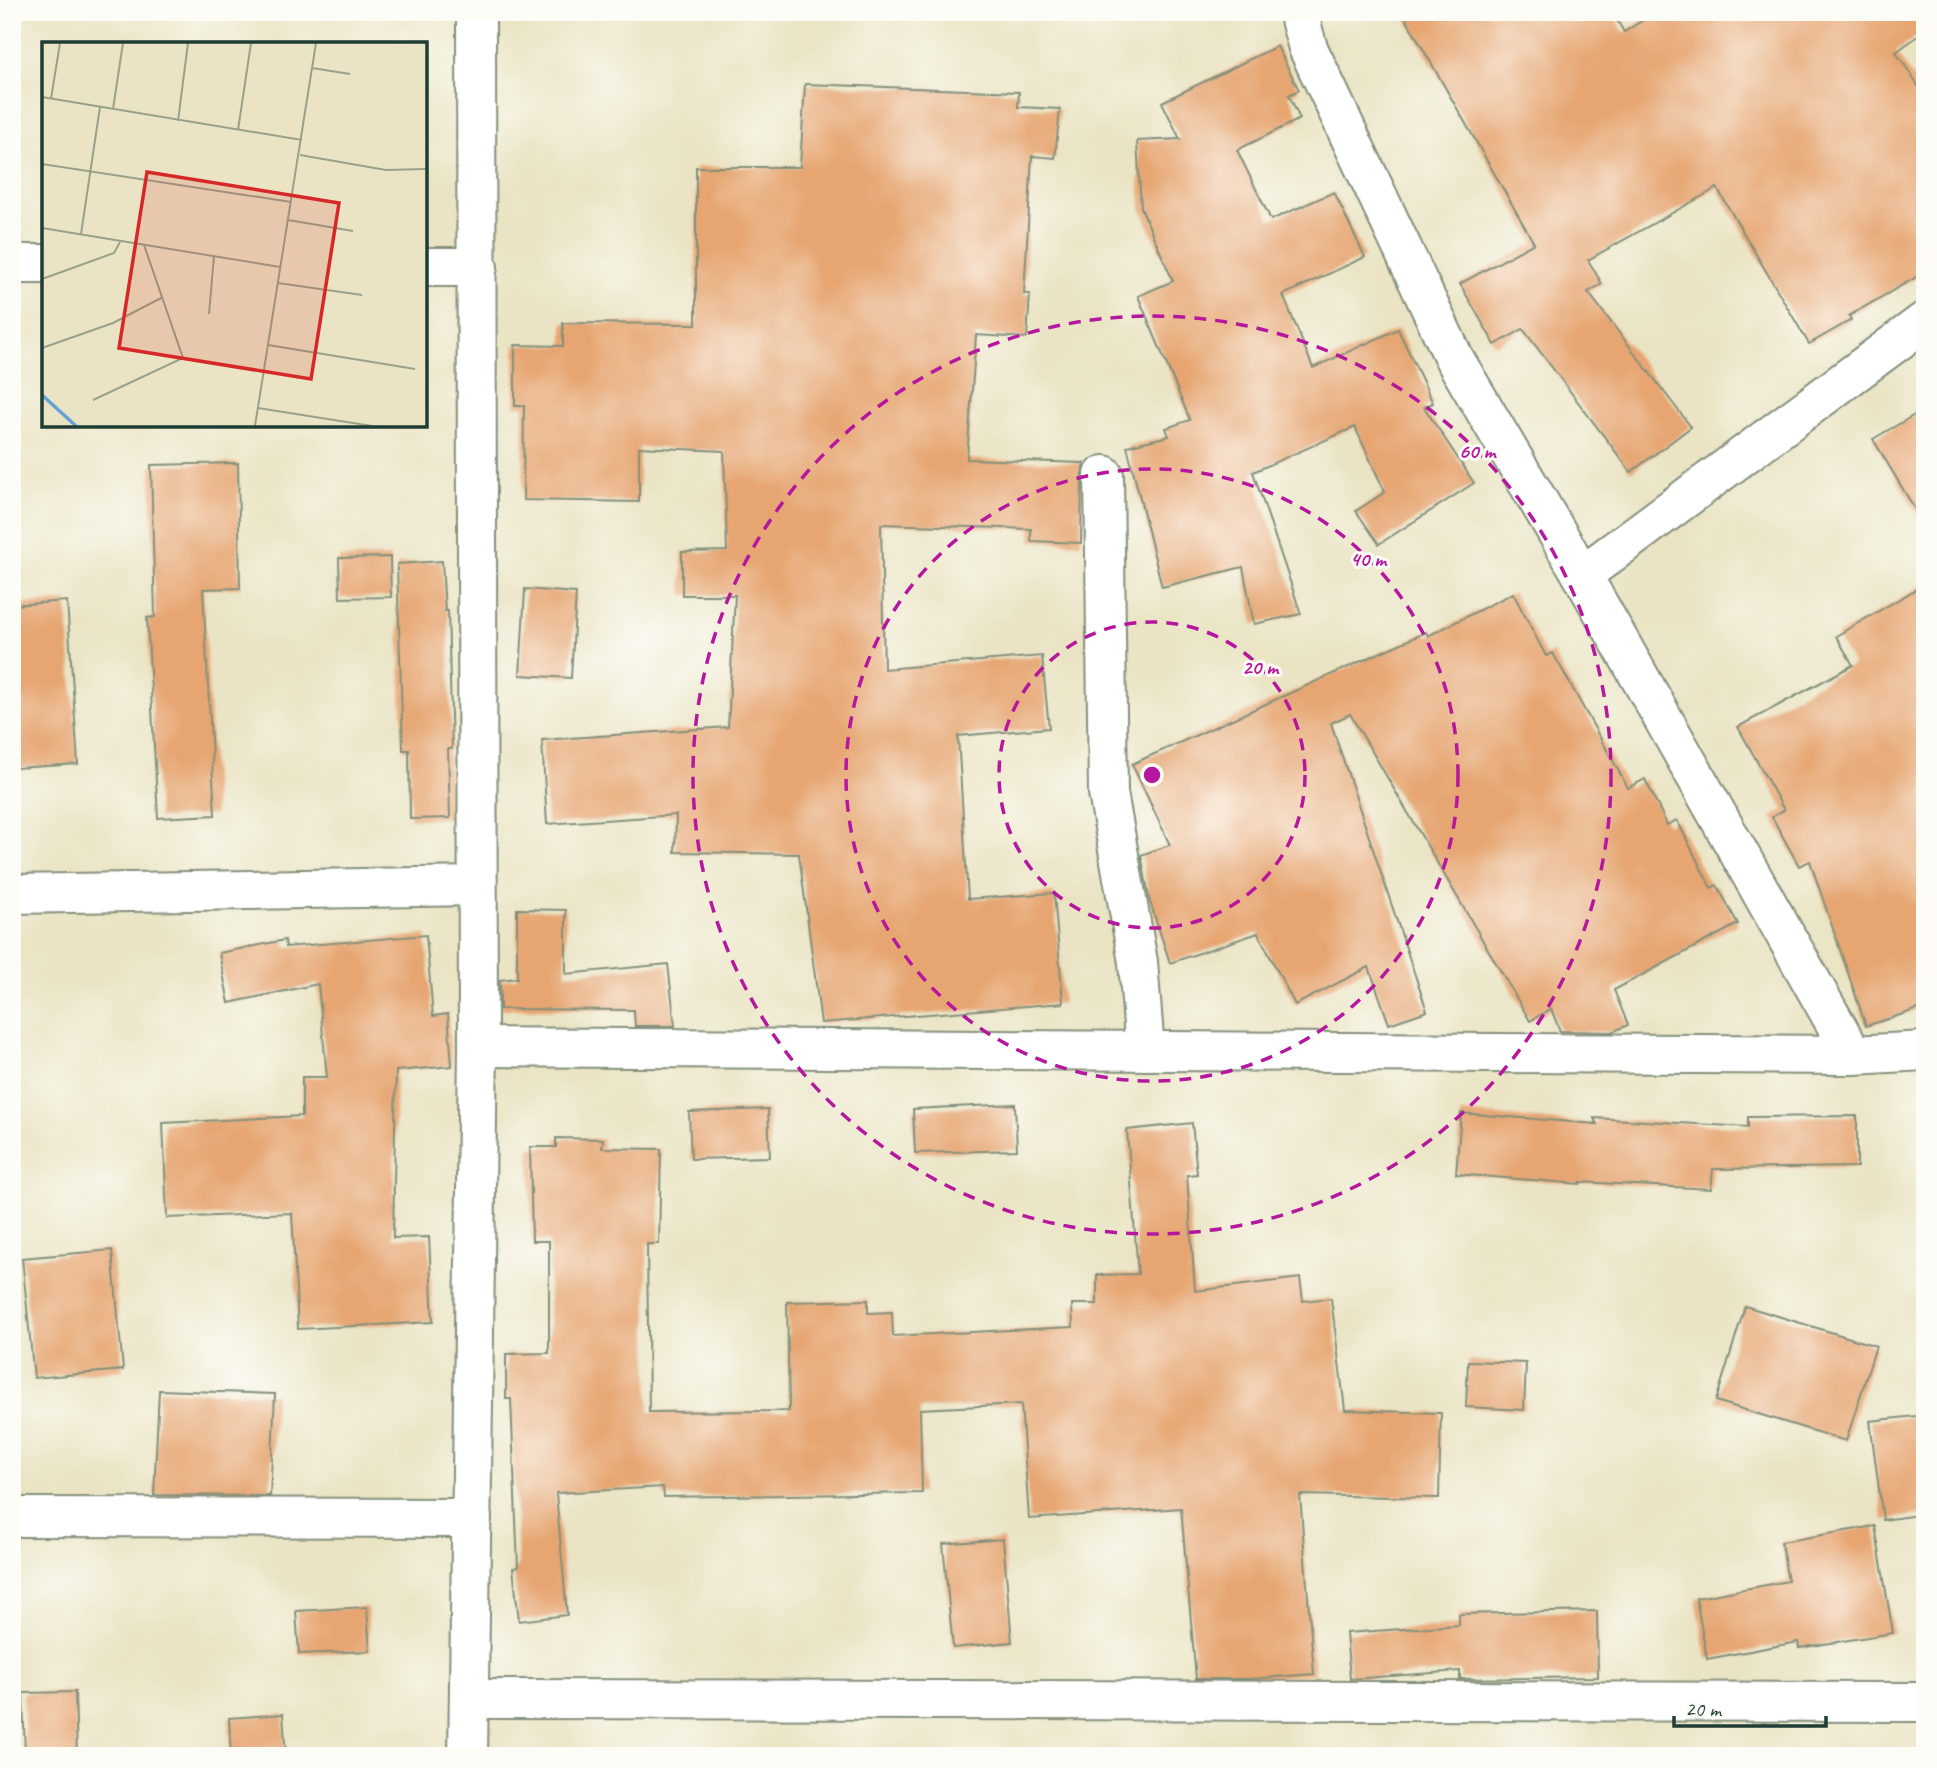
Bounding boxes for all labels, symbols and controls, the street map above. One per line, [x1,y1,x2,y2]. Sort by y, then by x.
inset map [42,42,427,427]
text: 60 m [1459,438,1497,464]
text: 40 m [1350,546,1388,572]
text: 20 m [1242,654,1280,680]
centre of rings [1140,763,1164,787]
scale bar [1674,1684,1827,1728]
text: 20 m [1685,1696,1723,1722]

